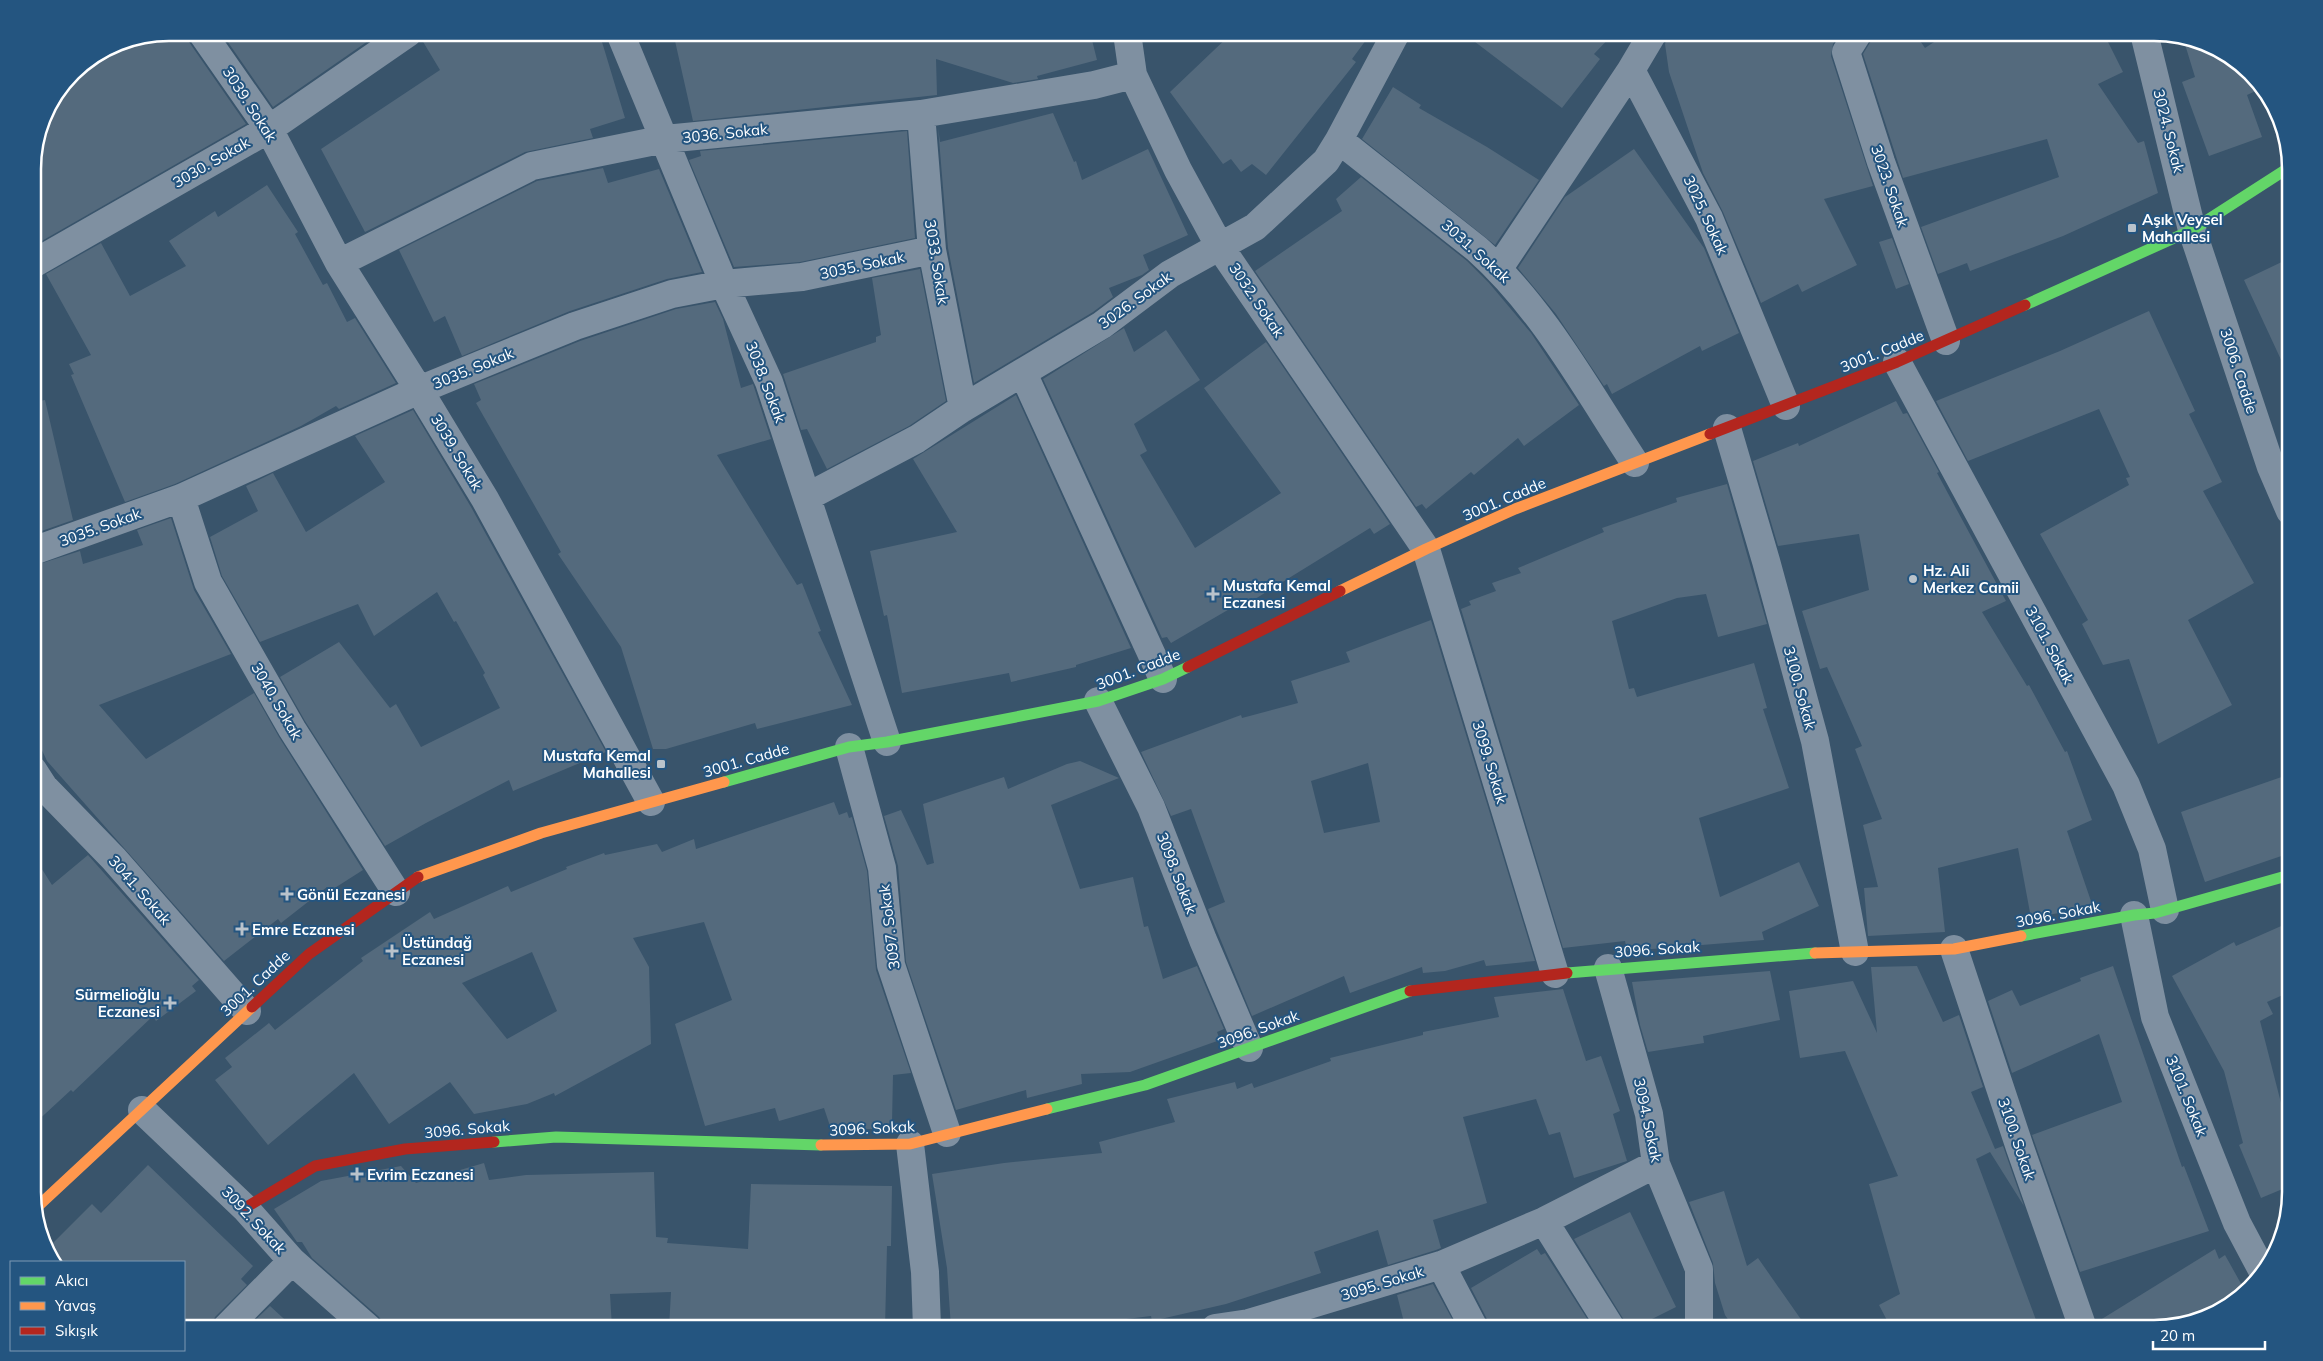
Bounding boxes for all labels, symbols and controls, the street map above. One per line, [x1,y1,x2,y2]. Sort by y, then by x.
street label: 3039. Sokak [219,63,281,145]
street label: 3024. Sokak [2149,87,2189,175]
street label: 3036. Sokak [681,119,769,147]
street label: 3030. Sokak [169,132,253,192]
street label: 3023. Sokak [1867,142,1913,230]
street label: 3025. Sokak [1679,172,1733,258]
place label: Aşık Veysel Mahallesi [2142,210,2223,246]
street label: 3031. Sokak [1438,215,1514,287]
street label: 3033. Sokak [921,218,953,306]
marker: Aşık Veysel Mahallesi [2126,222,2138,234]
street label: 3035. Sokak [818,247,906,283]
street label: 3032. Sokak [1225,259,1289,341]
street label: 3026. Sokak [1095,267,1175,333]
street label: 3001. Cadde [1837,326,1927,376]
street label: 3006. Cadde [2216,326,2262,416]
street label: 3038. Sokak [742,339,790,426]
street label: 3035. Sokak [430,343,517,393]
street label: 3039. Sokak [427,410,487,494]
street label: 3001. Cadde [1460,473,1548,525]
street label: 3035. Sokak [57,503,144,551]
place label: Hz. Ali Merkez Camii [1923,561,2019,597]
marker: Hz. Ali Merkez Camii [1907,573,1919,585]
place label: Mustafa Kemal Eczanesi [1223,576,1331,612]
marker: Mustafa Kemal Eczanesi [1207,588,1219,600]
street label: 3101. Sokak [2022,603,2079,688]
street label: 3001. Cadde [1093,644,1183,694]
street label: 3100. Sokak [1780,644,1820,732]
street label: 3040. Sokak [247,659,307,743]
street label: 3099. Sokak [1468,718,1512,806]
street label: 3001. Cadde [701,739,791,781]
place label: Mustafa Kemal Mahallesi [543,746,651,782]
marker: Mustafa Kemal Mahallesi [655,758,667,770]
street label: 3098. Sokak [1153,830,1201,917]
street label: 3041. Sokak [105,851,175,929]
street label: 3097. Sokak [874,883,904,971]
place label: Gönül Eczanesi [297,885,405,904]
marker: Gönül Eczanesi [281,888,293,900]
street label: 3096. Sokak [2014,896,2102,931]
place label: Emre Eczanesi [252,920,355,939]
marker: Emre Eczanesi [236,923,248,935]
place label: Üstündağ Eczanesi [402,933,472,969]
street label: 3096. Sokak [1614,937,1701,961]
marker: Üstündağ Eczanesi [386,945,398,957]
street label: 3001. Cadde [216,946,294,1020]
place label: Sürmelioğlu Eczanesi [75,985,160,1021]
marker: Sürmelioğlu Eczanesi [164,997,176,1009]
street label: 3096. Sokak [1215,1005,1302,1053]
street label: 3101. Sokak [2162,1053,2212,1140]
street label: 3094. Sokak [1630,1076,1666,1164]
street label: 3100. Sokak [1994,1095,2040,1183]
street label: 3096. Sokak [424,1116,511,1142]
street label: 3096. Sokak [829,1116,916,1140]
place label: Evrim Eczanesi [367,1165,474,1184]
marker: Evrim Eczanesi [351,1168,363,1180]
street label: 3092. Sokak [218,1182,290,1258]
legend [10,1261,185,1351]
street label: 3095. Sokak [1338,1261,1426,1305]
text: Akıcı [55,1271,88,1290]
text: Yavaş [54,1296,96,1315]
scale bar [2153,1318,2266,1350]
text: Sıkışık [55,1321,98,1340]
text: 20 m [2160,1326,2195,1345]

